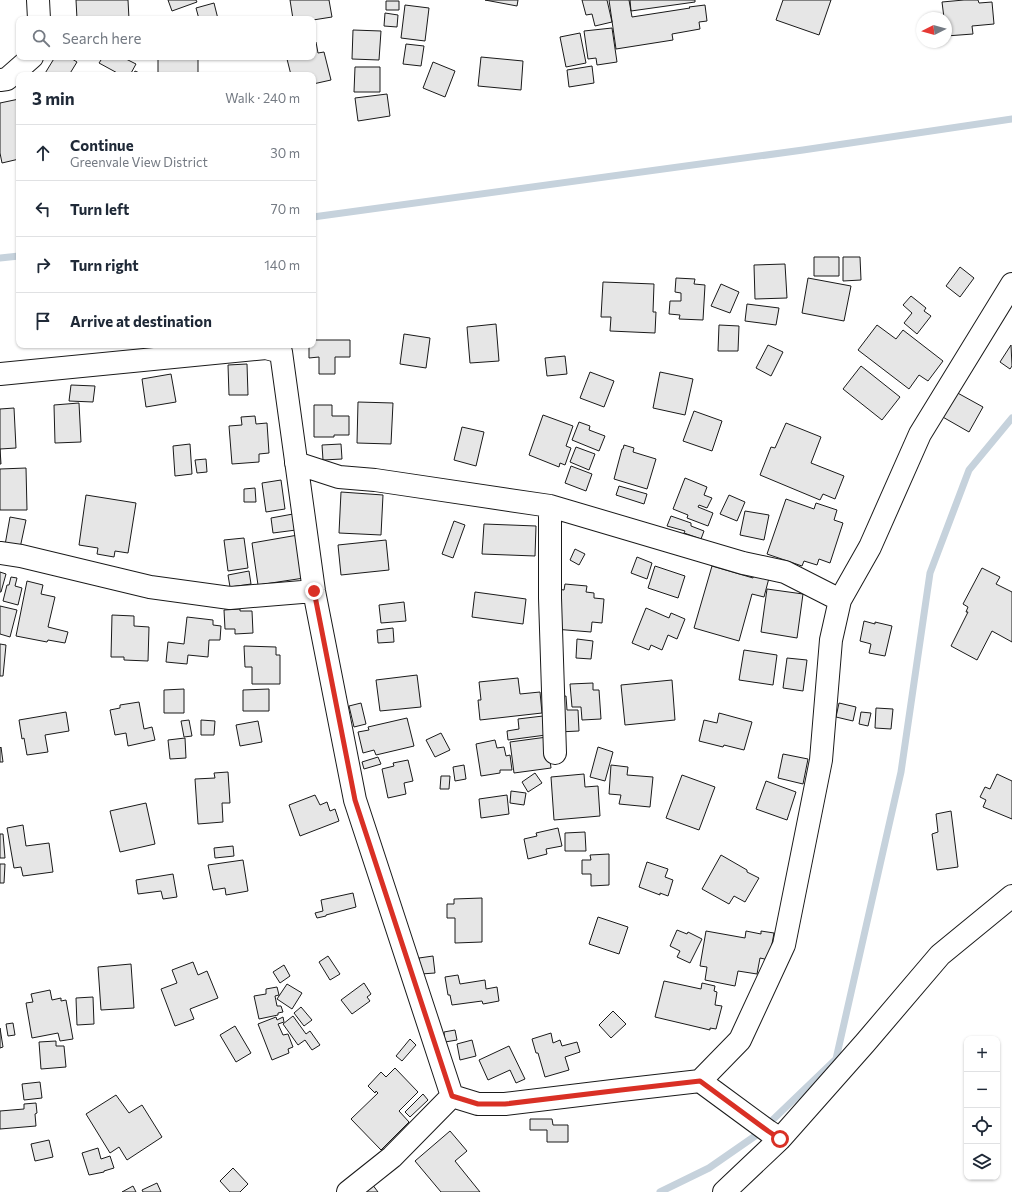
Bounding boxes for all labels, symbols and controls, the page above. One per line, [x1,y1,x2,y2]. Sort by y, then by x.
north arrow [916,12,952,48]
search box [16,16,316,60]
icon: search [30,27,52,49]
text: Search here [62,29,141,47]
text: 3 min [32,88,75,109]
text: Walk · 240 m [225,90,300,106]
text: Continue [70,136,134,154]
icon: ahead [32,142,54,164]
text: 30 m [270,145,300,161]
text: Greenvale View District [70,154,208,170]
icon: left [32,198,54,220]
text: Turn left [70,200,129,218]
text: 70 m [271,201,300,217]
icon: right [32,254,54,276]
text: Turn right [70,256,139,274]
text: 140 m [264,257,300,273]
icon: arrive [32,310,54,332]
text: Arrive at destination [70,312,212,330]
route end [305,582,323,600]
map controls [964,1036,1000,1180]
button: + [964,1036,1000,1072]
button: − [964,1072,1000,1108]
button: locate [964,1108,1000,1144]
route start [771,1130,789,1148]
button: layers [964,1144,1000,1180]

